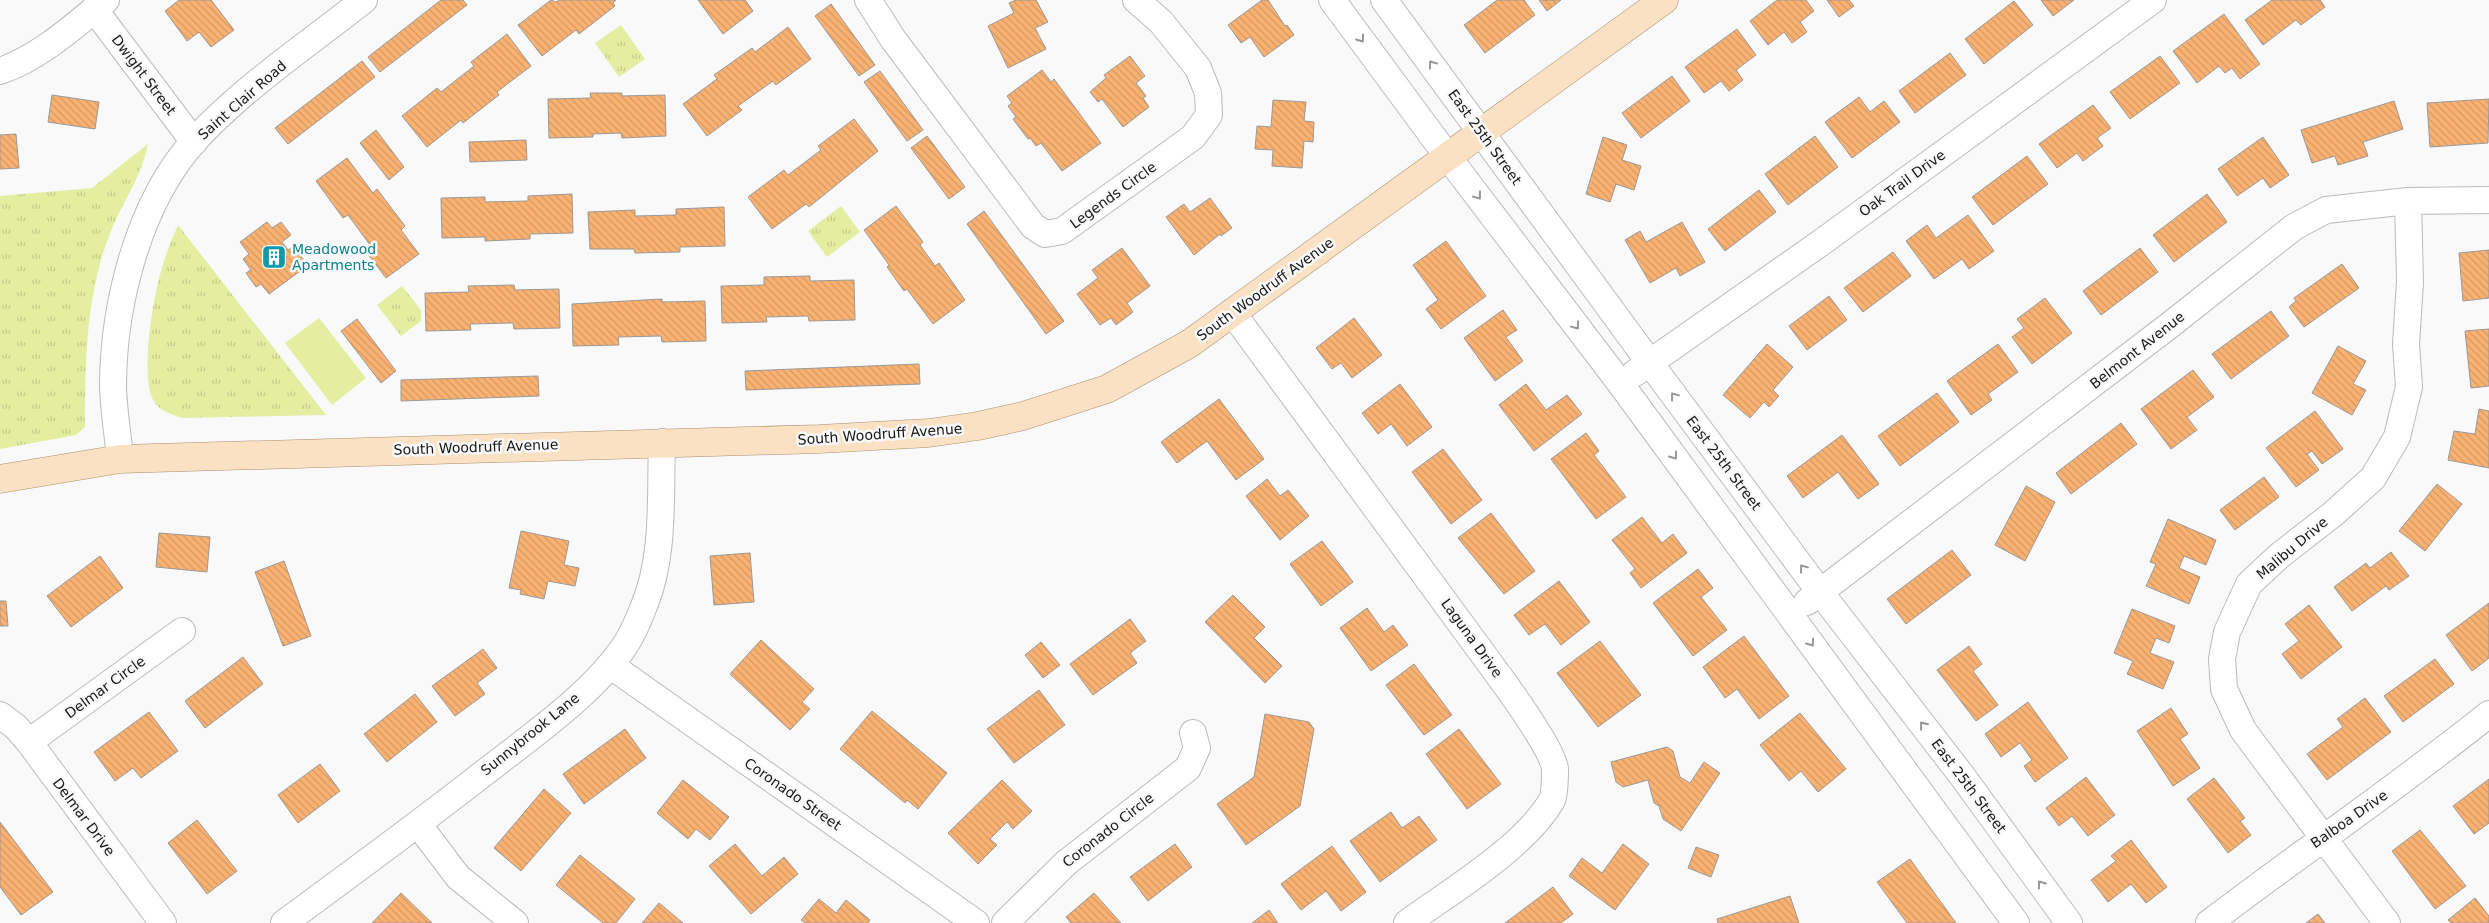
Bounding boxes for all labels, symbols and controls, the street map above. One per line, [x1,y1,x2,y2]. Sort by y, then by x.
street label: Dwight Street [109,32,180,119]
one-way arrow [1355,33,1364,43]
street label: Saint Clair Road [195,57,289,143]
one-way arrow [1428,61,1438,70]
street label: East 25th Street [1445,86,1525,188]
street label: Oak Trail Drive [1856,146,1948,220]
street label: Legends Circle [1067,158,1159,232]
one-way arrow [1472,190,1480,199]
street label: South Woodruff Avenue [1194,234,1336,344]
place label: Meadowood Apartments [292,241,376,273]
building icon: Meadowood Apartments [261,244,287,270]
street label: Belmont Avenue [2087,308,2187,392]
one-way arrow [1571,320,1580,329]
one-way arrow [1672,393,1680,402]
street label: East 25th Street [1683,413,1765,514]
street label: South Woodruff Avenue [797,420,963,448]
street label: South Woodruff Avenue [393,436,559,458]
one-way arrow [1668,450,1676,459]
street label: Malibu Drive [2253,514,2331,582]
one-way arrow [1799,565,1809,574]
street label: Laguna Drive [1438,596,1506,680]
one-way arrow [1805,637,1814,647]
street label: Delmar Circle [62,653,148,721]
street label: Sunnybrook Lane [478,689,582,779]
one-way arrow [1920,721,1929,731]
street label: East 25th Street [1928,736,2010,837]
street label: Coronado Street [742,755,845,834]
street label: Delmar Drive [50,775,118,859]
street label: Balboa Drive [2308,787,2390,851]
street label: Coronado Circle [1059,790,1157,870]
one-way arrow [2038,880,2047,889]

